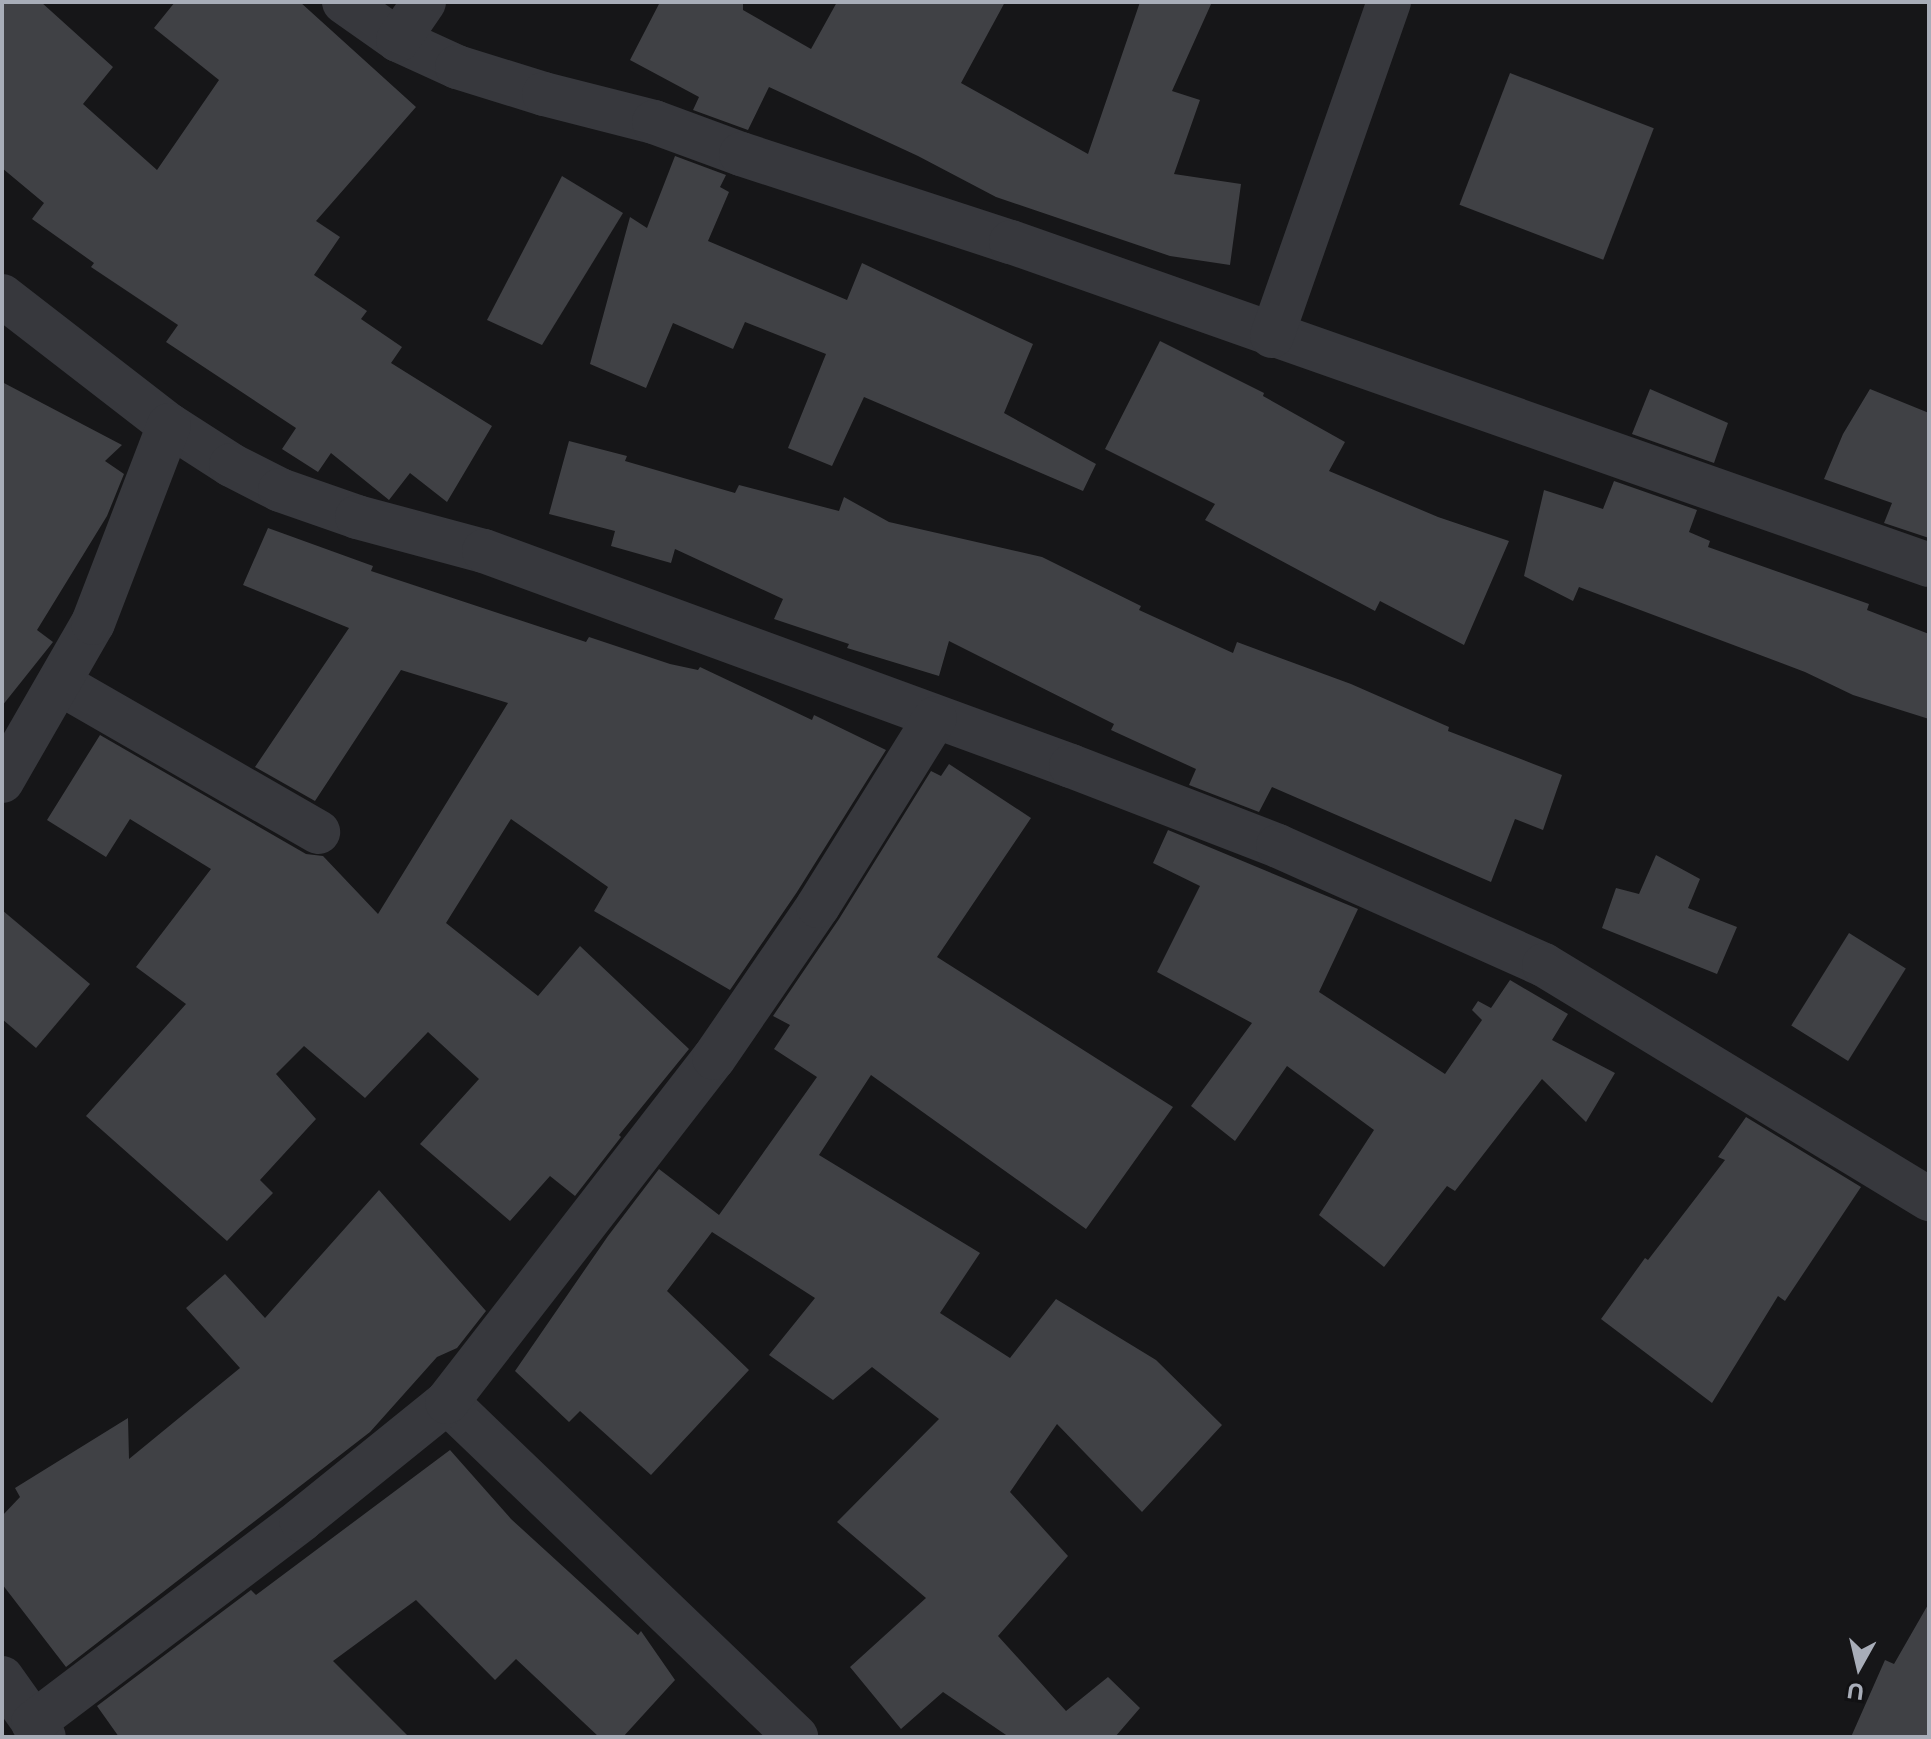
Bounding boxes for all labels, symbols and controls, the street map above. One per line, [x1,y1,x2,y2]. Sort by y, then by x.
north arrow [1819,1627,1899,1707]
text: U [1845,1677,1866,1706]

